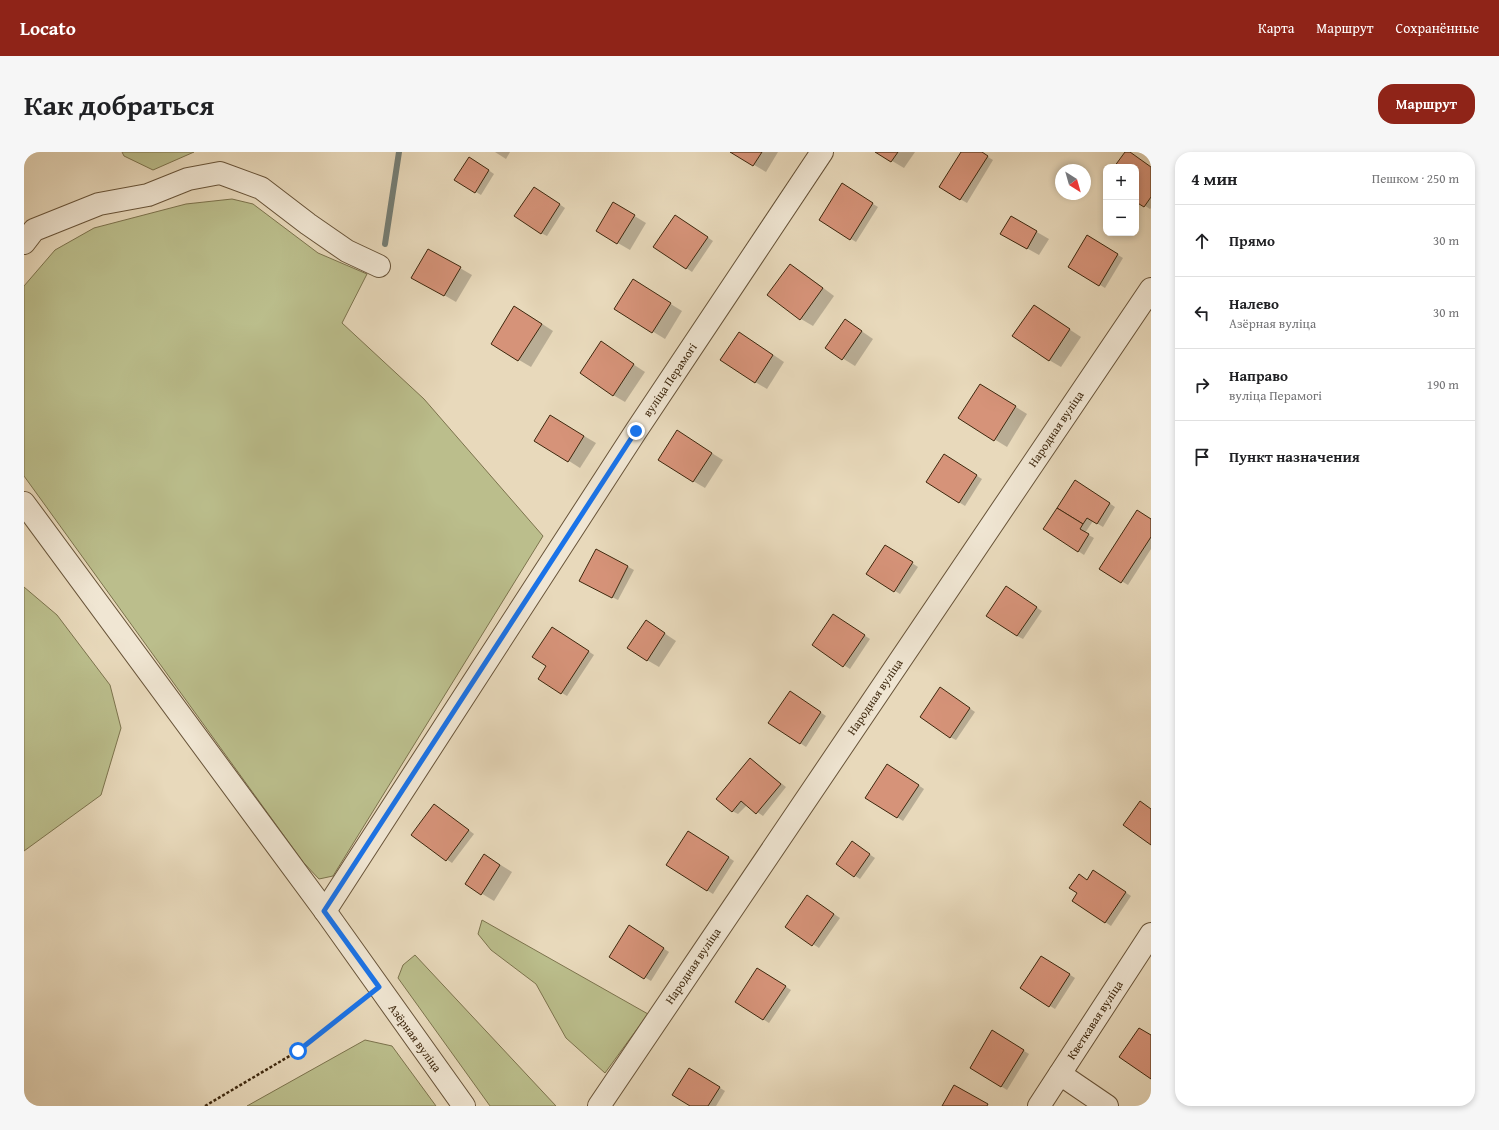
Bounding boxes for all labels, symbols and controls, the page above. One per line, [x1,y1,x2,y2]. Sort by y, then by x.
text: Locato [20,14,76,42]
text: Карта [1258,18,1294,38]
text: Маршрут [1316,18,1374,38]
text: Сохранённые [1396,18,1479,38]
text: Как добраться [24,84,214,125]
button: Маршрут [1378,84,1475,124]
north arrow [1055,164,1091,200]
map controls [1103,164,1139,236]
button: + [1103,164,1139,200]
text: 4 мин [1191,166,1237,191]
text: Пешком · 250 m [1372,169,1459,188]
button: − [1103,200,1139,236]
icon: ahead [1191,230,1213,252]
text: Прямо [1229,230,1275,251]
text: 30 m [1433,231,1459,250]
text: Налево [1229,293,1279,314]
icon: left [1191,302,1213,324]
text: 30 m [1433,303,1459,322]
text: Азёрная вуліца [1229,314,1316,333]
street label: вуліца Перамогі [639,339,701,420]
text: Направо [1229,365,1288,386]
icon: right [1191,374,1213,396]
text: 190 m [1427,375,1459,394]
text: вуліца Перамогі [1229,386,1322,405]
street label: Народная вуліца [1024,387,1088,470]
route end [627,422,645,440]
icon: arrive [1191,446,1213,468]
text: Пункт назначения [1229,446,1360,467]
street label: Народная вуліца [843,655,907,738]
street label: Народная вуліца [661,924,725,1007]
street label: Кветкавая вуліца [1063,977,1127,1063]
street label: Азёрная вуліца [385,1000,446,1075]
route start [289,1042,307,1060]

